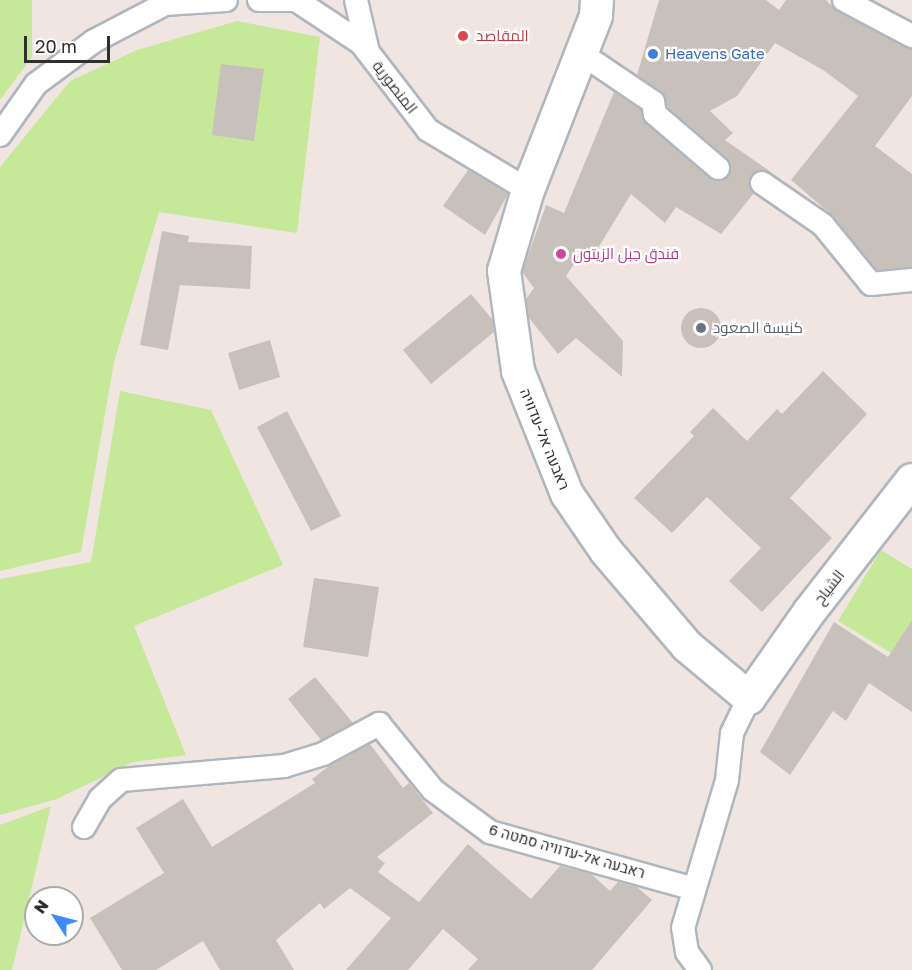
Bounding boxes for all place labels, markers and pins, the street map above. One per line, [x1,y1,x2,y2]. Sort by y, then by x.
marker: المقاصد [454,27,472,45]
place label: المقاصد [476,27,529,45]
place label: Heavens Gate [665,45,765,63]
marker: Heavens Gate [646,47,660,61]
place label: فندق جبل الزيتون [573,245,679,263]
marker: فندق جبل الزيتون [554,247,568,261]
place label: كنيسة الصعود [713,319,803,337]
marker: كنيسة الصعود [694,321,708,335]

